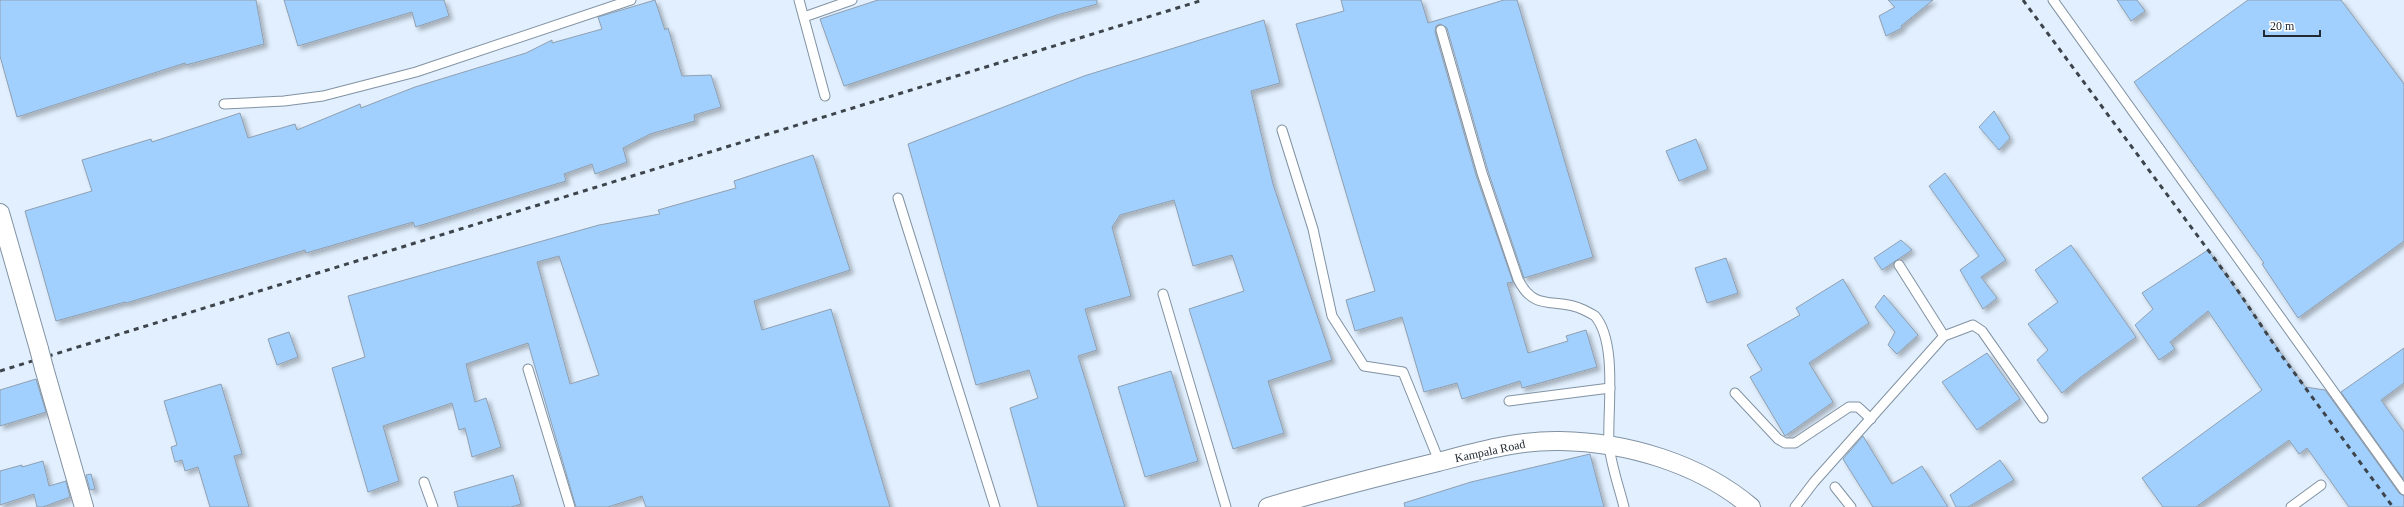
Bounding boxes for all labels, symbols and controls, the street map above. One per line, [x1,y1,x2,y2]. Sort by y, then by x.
scale bar [2264,12,2320,38]
text: 20 m [2270,19,2295,33]
street label: Kampala Road [1453,437,1527,465]

